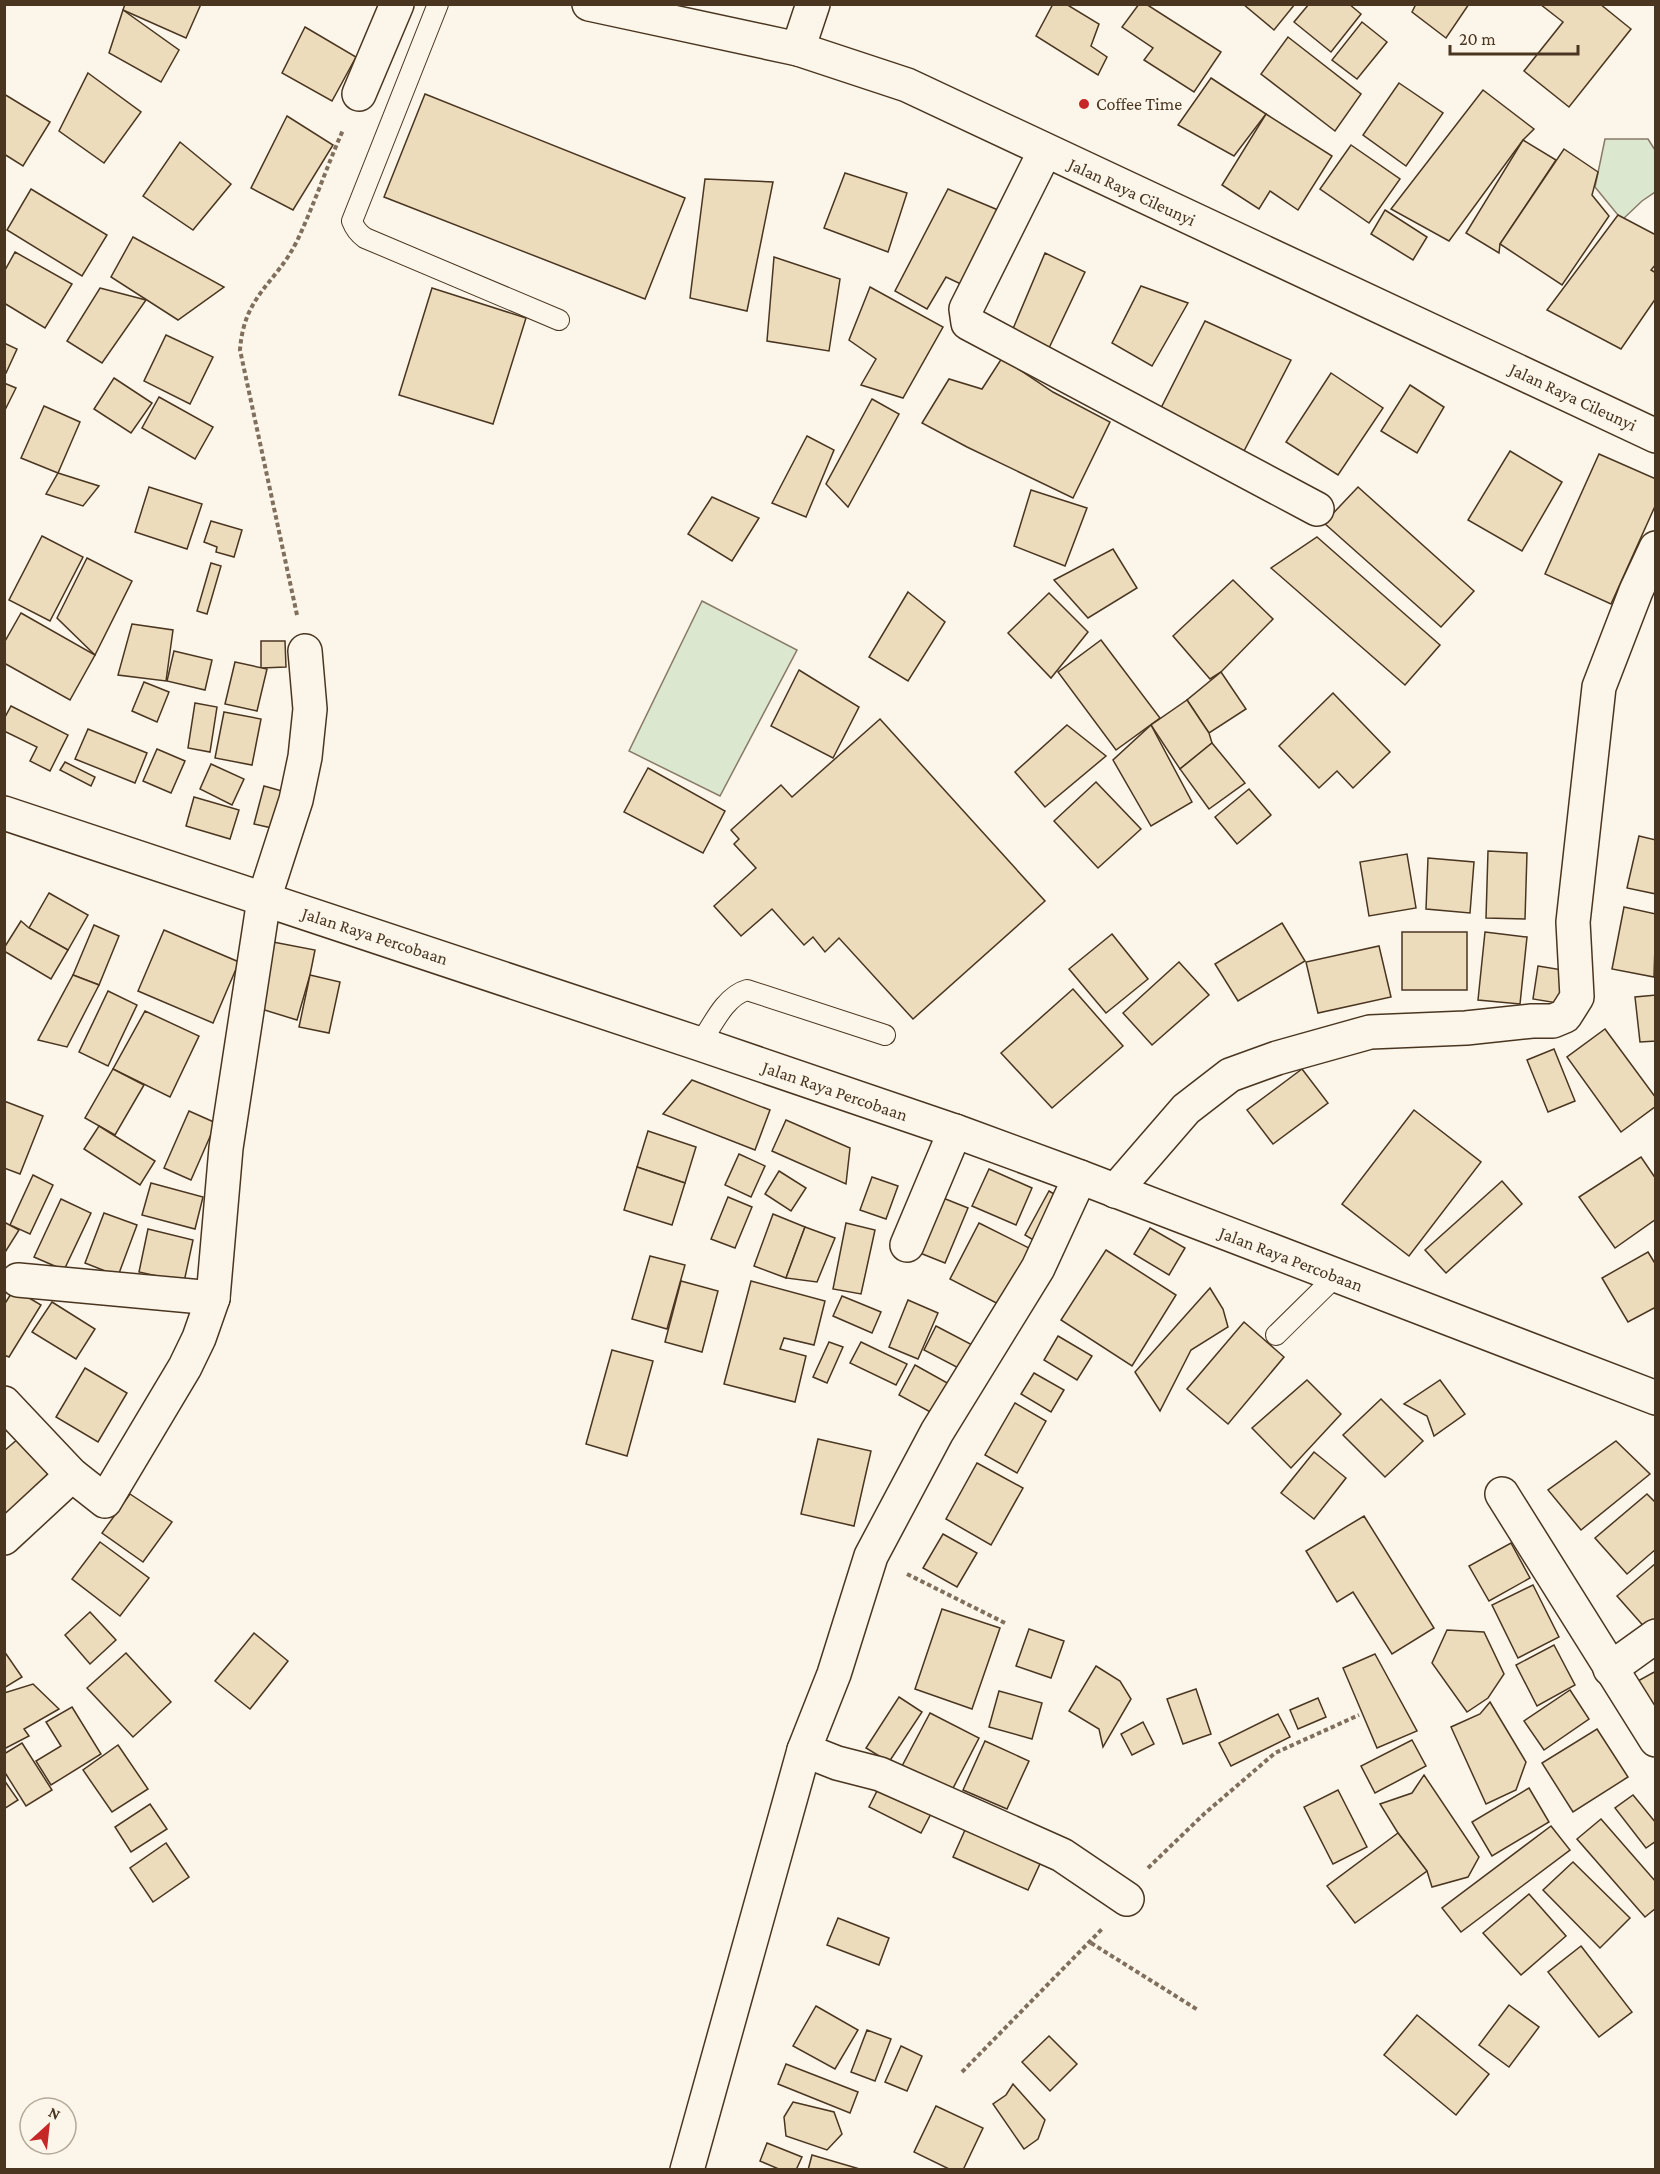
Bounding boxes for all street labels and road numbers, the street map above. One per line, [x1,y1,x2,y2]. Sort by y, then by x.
street label: Jalan Raya Cileunyi [1063,153,1199,230]
street label: Jalan Raya Cileunyi [1504,358,1640,435]
street label: Jalan Raya Percobaan [298,902,451,969]
street label: Jalan Raya Percobaan [758,1056,911,1125]
street label: Jalan Raya Percobaan [1214,1222,1366,1296]

